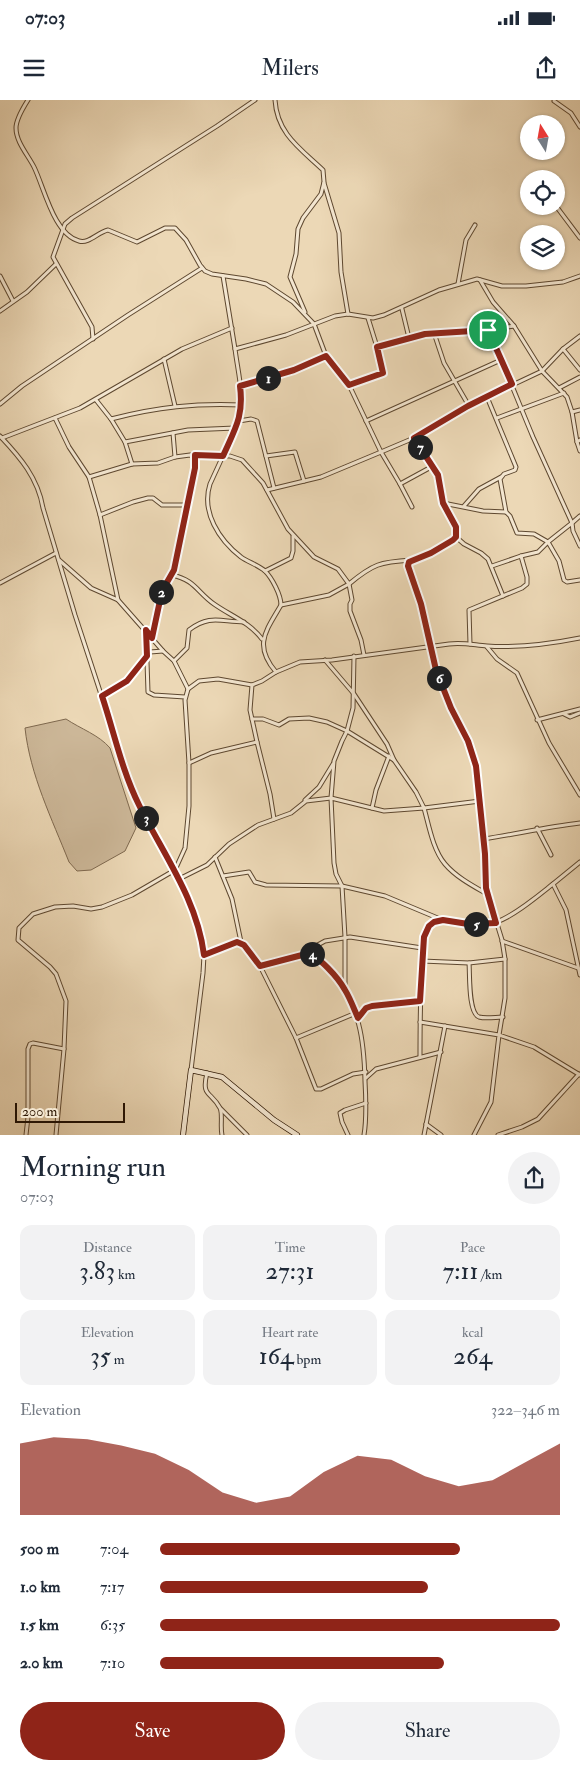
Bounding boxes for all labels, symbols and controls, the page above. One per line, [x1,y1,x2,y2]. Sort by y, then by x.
text: 07:03 [25,6,65,30]
icon: menu [20,54,48,82]
text: Milers [261,54,319,82]
icon: share [532,54,560,82]
north arrow [520,115,565,160]
map controls [520,115,565,270]
button: locate [520,170,565,215]
button: layers [520,225,565,270]
pin [467,309,509,351]
icon: arrive [474,316,502,344]
pin: 1 [256,366,280,390]
text: 1 [266,370,271,387]
pin: 7 [408,434,432,460]
text: 7 [417,439,424,456]
pin: 2 [148,580,174,604]
text: 2 [158,584,165,601]
pin: 6 [426,666,452,690]
text: 6 [436,670,443,687]
pin: 3 [134,806,158,830]
text: 3 [144,810,149,827]
pin: 5 [464,912,488,936]
text: 5 [473,916,480,933]
pin: 4 [300,942,324,966]
text: 4 [309,946,316,963]
scale bar [15,1100,125,1123]
text: 200 m [22,1103,57,1120]
text: Morning run [20,1150,166,1185]
button: share [508,1152,560,1204]
text: 07:03 [20,1187,54,1207]
text: Distance [83,1239,132,1256]
text: Time [275,1239,305,1256]
text: Pace [460,1239,485,1256]
text: 3.83 [79,1256,115,1287]
text: 27:31 [266,1256,314,1287]
text: 7:11 [443,1256,478,1287]
text: km [115,1266,135,1283]
text: /km [478,1266,502,1283]
text: Elevation [81,1324,134,1341]
text: Heart rate [261,1324,318,1341]
text: kcal [462,1324,483,1341]
text: 35 [90,1341,111,1372]
text: 164 [259,1341,294,1372]
text: 264 [453,1341,492,1372]
text: m [111,1351,125,1368]
text: bpm [294,1351,321,1368]
text: Elevation [20,1400,81,1420]
text: 322–346 m [491,1400,560,1420]
text: 500 m [20,1539,59,1559]
text: 7:04 [100,1539,128,1559]
text: 1.0 km [20,1577,60,1597]
text: 7:17 [100,1577,124,1597]
text: 1.5 km [20,1615,59,1635]
text: 6:35 [100,1615,125,1635]
text: 2.0 km [20,1653,63,1673]
text: 7:10 [100,1653,125,1673]
button: Save [20,1702,285,1760]
button: Share [295,1702,560,1760]

